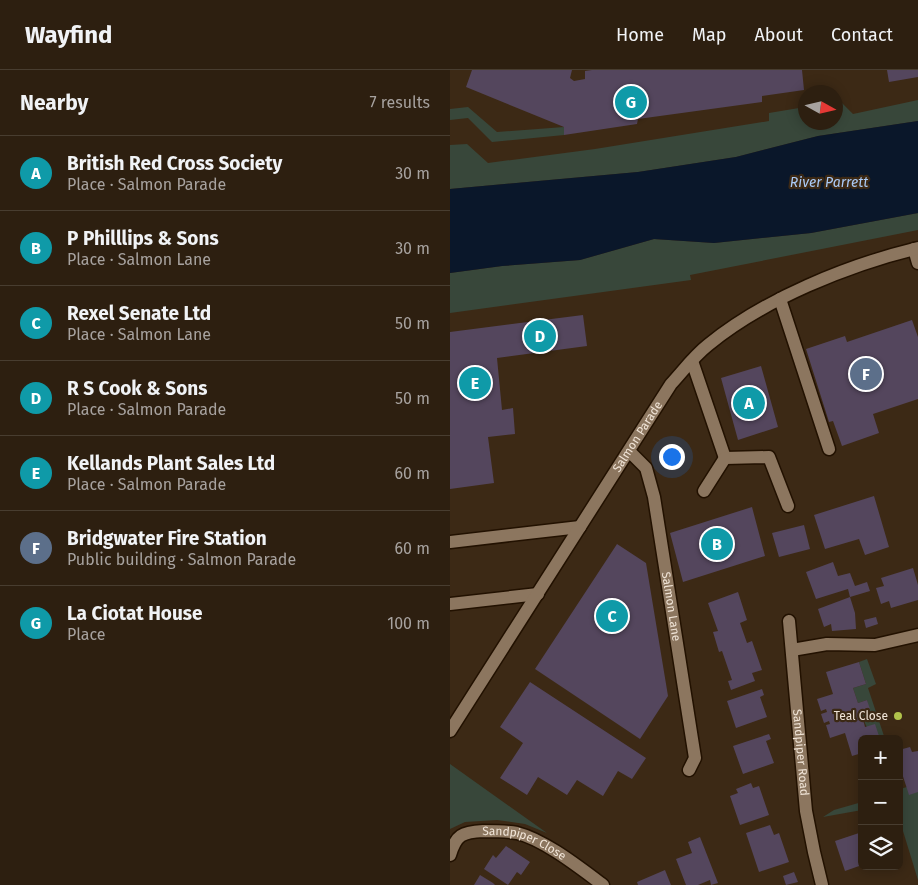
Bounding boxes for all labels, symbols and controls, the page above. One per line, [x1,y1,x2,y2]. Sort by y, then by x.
text: Wayfind [25,21,112,49]
text: Home [616,24,664,46]
text: Map [692,24,726,46]
text: About [754,24,803,46]
text: Contact [831,24,893,46]
pin: G [615,83,647,121]
north arrow [798,85,843,130]
text: Nearby [20,90,88,116]
text: 7 results [370,93,430,112]
text: British Red Cross Society [67,152,282,175]
text: A [31,164,41,183]
text: 30 m [395,164,430,183]
water label: River Parrett [790,174,868,191]
text: Place · Salmon Parade [67,175,226,194]
text: P Philllips & Sons [67,227,219,250]
text: B [31,239,41,258]
text: 30 m [395,239,430,258]
text: Place · Salmon Lane [67,250,211,269]
text: Rexel Senate Ltd [67,302,211,325]
text: C [31,314,41,333]
text: 50 m [395,314,430,333]
pin: D [524,317,556,355]
text: Place · Salmon Lane [67,325,211,344]
pin: F [850,355,882,393]
pin: E [459,364,491,402]
text: R S Cook & Sons [67,377,207,400]
pin: A [733,384,765,422]
text: D [31,389,41,408]
text: 50 m [395,389,430,408]
street label: Salmon Parade [610,399,665,475]
text: Place · Salmon Parade [67,400,226,419]
your location [659,444,685,470]
text: Kellands Plant Sales Ltd [67,452,275,475]
text: E [32,464,40,483]
text: 60 m [395,464,430,483]
text: Place · Salmon Parade [67,475,226,494]
pin: B [701,525,733,563]
text: Bridgwater Fire Station [67,527,267,550]
text: F [32,539,40,558]
text: 60 m [395,539,430,558]
text: Public building · Salmon Parade [67,550,296,569]
street label: Salmon Lane [659,571,684,642]
pin: C [596,597,628,635]
text: La Ciotat House [67,602,203,625]
text: G [31,614,41,633]
text: 100 m [387,614,430,633]
text: Place [67,625,106,644]
street label: Sandpiper Road [790,708,812,796]
place label: Teal Close [834,709,888,723]
marker: Teal Close [892,710,904,722]
map controls [858,735,903,870]
button: + [858,735,903,780]
button: − [858,780,903,825]
street label: Sandpiper Close [482,824,569,863]
button: layers [858,825,903,870]

